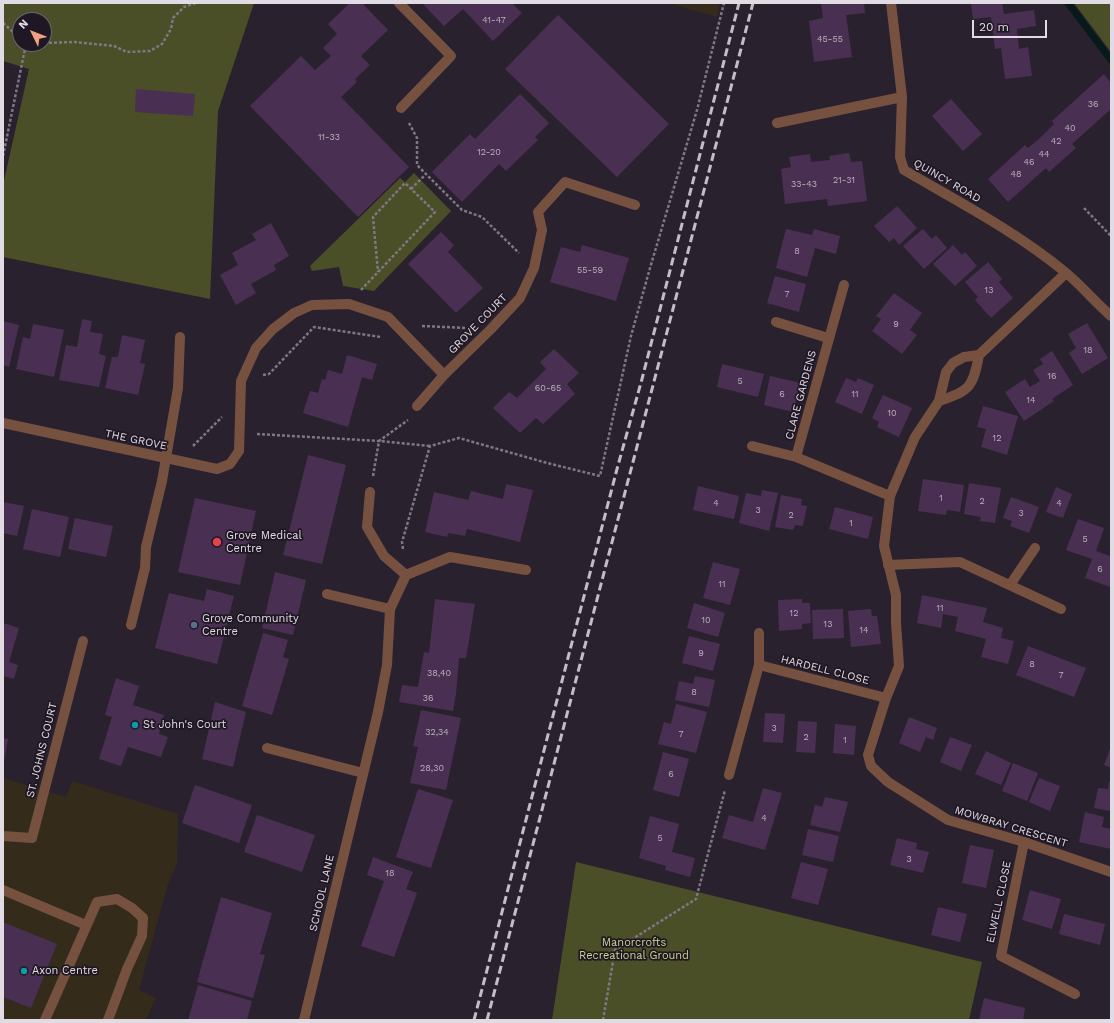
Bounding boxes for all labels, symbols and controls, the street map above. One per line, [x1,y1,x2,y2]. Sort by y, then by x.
north arrow [12,12,52,52]
scale bar [974,12,1049,38]
house number: 41-47 [482,15,506,25]
text: N [16,17,31,32]
text: 20 m [979,20,1009,34]
house number: 45-55 [817,34,843,44]
house number: 36 [1088,99,1098,109]
house number: 40 [1064,123,1076,133]
house number: 11-33 [318,132,340,142]
house number: 42 [1051,136,1061,146]
house number: 12-20 [477,147,501,157]
house number: 44 [1039,149,1049,159]
street label: QUINCY ROAD [911,156,983,206]
house number: 46 [1024,157,1034,167]
house number: 48 [1010,169,1022,179]
house number: 21-31 [833,175,855,185]
house number: 33-43 [791,179,817,189]
house number: 8 [794,246,800,256]
house number: 55-59 [577,265,603,275]
house number: 13 [985,285,993,295]
house number: 7 [784,289,790,299]
street label: GROVE COURT [446,291,510,357]
house number: 9 [893,319,899,329]
house number: 18 [1083,345,1093,355]
street label: CLARE GARDENS [783,349,819,441]
house number: 16 [1048,371,1056,381]
house number: 5 [737,376,743,386]
house number: 60-65 [535,383,561,393]
house number: 6 [779,389,785,399]
house number: 11 [851,389,859,399]
house number: 14 [1026,395,1036,405]
house number: 10 [887,408,897,418]
street label: THE GROVE [104,427,168,453]
house number: 12 [993,433,1001,443]
house number: 1 [939,493,943,503]
house number: 2 [979,496,985,506]
house number: 4 [713,498,719,508]
house number: 4 [1056,498,1062,508]
house number: 3 [755,505,761,515]
house number: 3 [1018,508,1024,518]
house number: 2 [788,510,794,520]
house number: 1 [849,518,853,528]
place label: Grove Medical Centre [226,529,302,555]
house number: 5 [1082,534,1088,544]
marker: Grove Medical Centre [211,536,223,548]
house number: 6 [1097,564,1103,574]
house number: 11 [718,579,726,589]
house number: 11 [936,603,944,613]
house number: 12 [790,608,798,618]
place label: Grove Community Centre [202,612,299,638]
house number: 10 [701,615,711,625]
house number: 13 [824,619,832,629]
marker: Grove Community Centre [189,620,199,630]
house number: 14 [859,625,869,635]
house number: 9 [698,648,704,658]
street label: HARDELL CLOSE [779,653,871,687]
house number: 8 [1029,659,1035,669]
house number: 38,40 [427,668,451,678]
house number: 7 [1058,670,1064,680]
house number: 8 [691,687,697,697]
house number: 36 [423,693,433,703]
street label: ST. JOHNS COURT [24,701,60,799]
place label: St John's Court [143,718,226,732]
marker: St John's Court [130,720,140,730]
house number: 3 [771,723,777,733]
house number: 32,34 [425,727,449,737]
house number: 7 [678,729,684,739]
house number: 2 [803,732,809,742]
house number: 1 [843,735,847,745]
house number: 28,30 [420,763,444,773]
house number: 6 [668,769,674,779]
street label: MOWBRAY CRESCENT [953,804,1069,850]
house number: 4 [761,813,767,823]
house number: 5 [657,833,663,843]
street label: SCHOOL LANE [307,853,337,933]
house number: 3 [906,854,912,864]
street label: ELWELL CLOSE [984,860,1014,944]
house number: 18 [385,868,395,878]
park label: Manorcrofts Recreational Ground [579,936,689,962]
place label: Axon Centre [32,964,98,978]
marker: Axon Centre [19,966,29,976]

